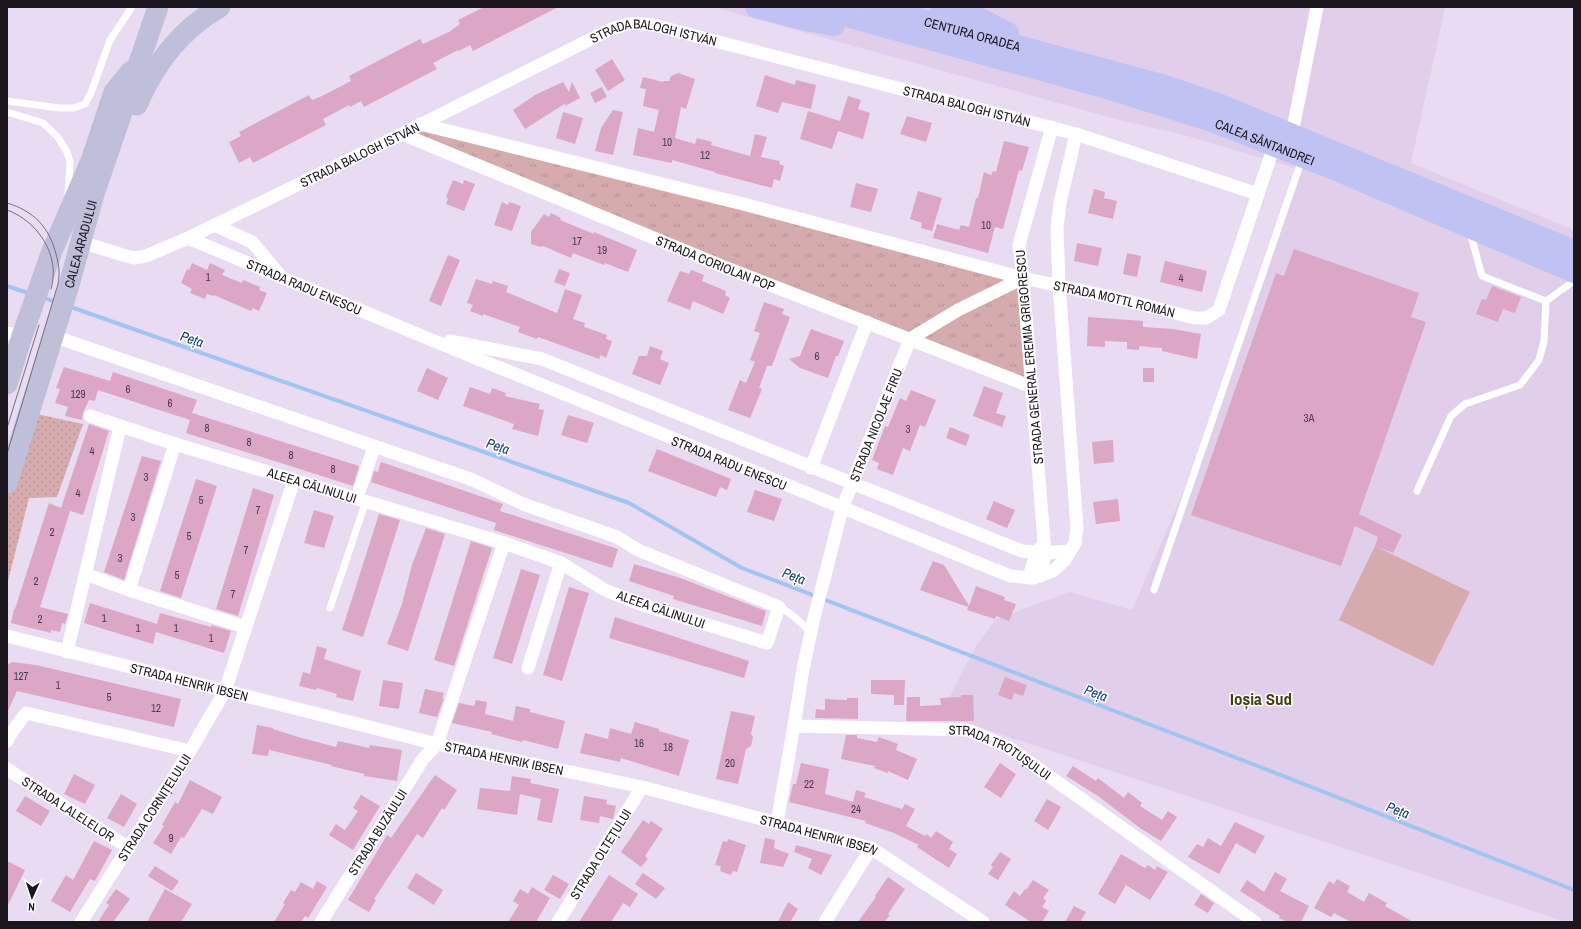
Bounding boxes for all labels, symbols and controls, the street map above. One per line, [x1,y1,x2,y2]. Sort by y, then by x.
street label: CENTURA ORADEA [922,13,1023,56]
street label: STRADA BALOGH ISTVÁN [587,15,719,50]
street label: STRADA BALOGH ISTVÁN [901,82,1032,131]
street label: CALEA SÂNTANDREI [1213,115,1317,170]
street label: STRADA BALOGH ISTVÁN [297,119,422,191]
house number: 10 [662,135,672,149]
house number: 12 [700,148,710,162]
street label: CALEA ARADULUI [61,198,101,290]
house number: 10 [981,218,991,232]
street label: STRADA CORIOLAN POP [653,232,777,295]
house number: 17 [572,234,582,248]
house number: 19 [597,243,607,257]
street label: STRADA GENERAL EREMIA GRIGORESCU [1012,249,1047,465]
street label: STRADA RADU ENESCU [244,255,364,319]
house number: 1 [205,270,211,284]
house number: 4 [1178,271,1184,285]
street label: STRADA MOTTL ROMÁN [1052,277,1177,322]
water label: Peța [178,327,206,351]
house number: 6 [814,349,820,363]
street label: STRADA NICOLAE FIRU [846,366,906,484]
house number: 6 [125,382,131,396]
house number: 129 [70,387,86,401]
house number: 6 [167,396,173,410]
house number: 3A [1303,411,1315,425]
house number: 8 [204,421,210,435]
house number: 3 [905,422,911,436]
street label: STRADA RADU ENESCU [669,432,789,494]
water label: Peța [484,434,512,458]
house number: 8 [246,435,252,449]
house number: 4 [89,444,95,458]
house number: 8 [288,448,294,462]
house number: 8 [330,462,336,476]
street label: ALEEA CĂLINULUI [264,464,359,507]
house number: 3 [143,470,149,484]
house number: 4 [75,486,81,500]
house number: 5 [198,493,204,507]
house number: 7 [255,503,261,517]
house number: 3 [130,510,136,524]
house number: 2 [49,525,55,539]
house number: 5 [186,529,192,543]
house number: 7 [243,543,249,557]
house number: 3 [117,551,123,565]
water label: Peța [780,563,808,589]
house number: 5 [174,568,180,582]
house number: 2 [33,574,39,588]
street label: ALEEA CĂLINULUI [613,586,707,633]
house number: 7 [230,587,236,601]
house number: 1 [101,611,107,625]
house number: 2 [37,612,43,626]
house number: 1 [135,621,141,635]
house number: 1 [173,621,179,635]
house number: 1 [208,631,214,645]
street label: STRADA HENRIK IBSEN [128,659,250,705]
house number: 127 [13,669,29,683]
house number: 1 [55,678,61,692]
water label: Peța [1082,680,1110,706]
district label: Ioșia Sud [1230,687,1292,710]
house number: 5 [106,690,112,704]
house number: 12 [151,701,161,715]
street label: STRADA TROTUȘULUI [948,722,1054,784]
house number: 16 [634,736,644,750]
street label: STRADA HENRIK IBSEN [443,738,565,779]
house number: 18 [663,740,673,754]
street label: STRADA CORNIȚELULUI [114,751,195,864]
house number: 20 [725,756,735,770]
street label: STRADA LALELELOR [19,773,118,845]
house number: 22 [804,777,814,791]
street label: STRADA BUZĂULUI [344,786,411,879]
water label: Peța [1384,797,1412,823]
house number: 24 [851,802,861,816]
street label: STRADA OLTEȚULUI [566,806,635,903]
street label: STRADA HENRIK IBSEN [758,811,881,859]
house number: 9 [168,831,174,845]
north arrow [12,877,52,917]
text: N [28,900,35,914]

